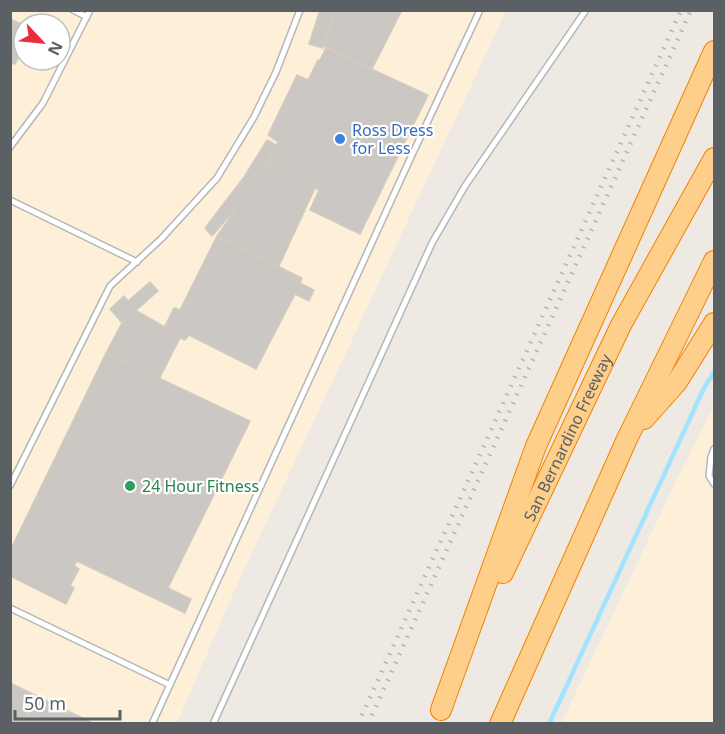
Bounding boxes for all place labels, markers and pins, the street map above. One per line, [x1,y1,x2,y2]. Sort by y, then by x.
place label: Ross Dress for Less [352,119,433,159]
marker: Ross Dress for Less [333,132,347,146]
place label: 24 Hour Fitness [142,475,259,497]
marker: 24 Hour Fitness [123,479,137,493]

